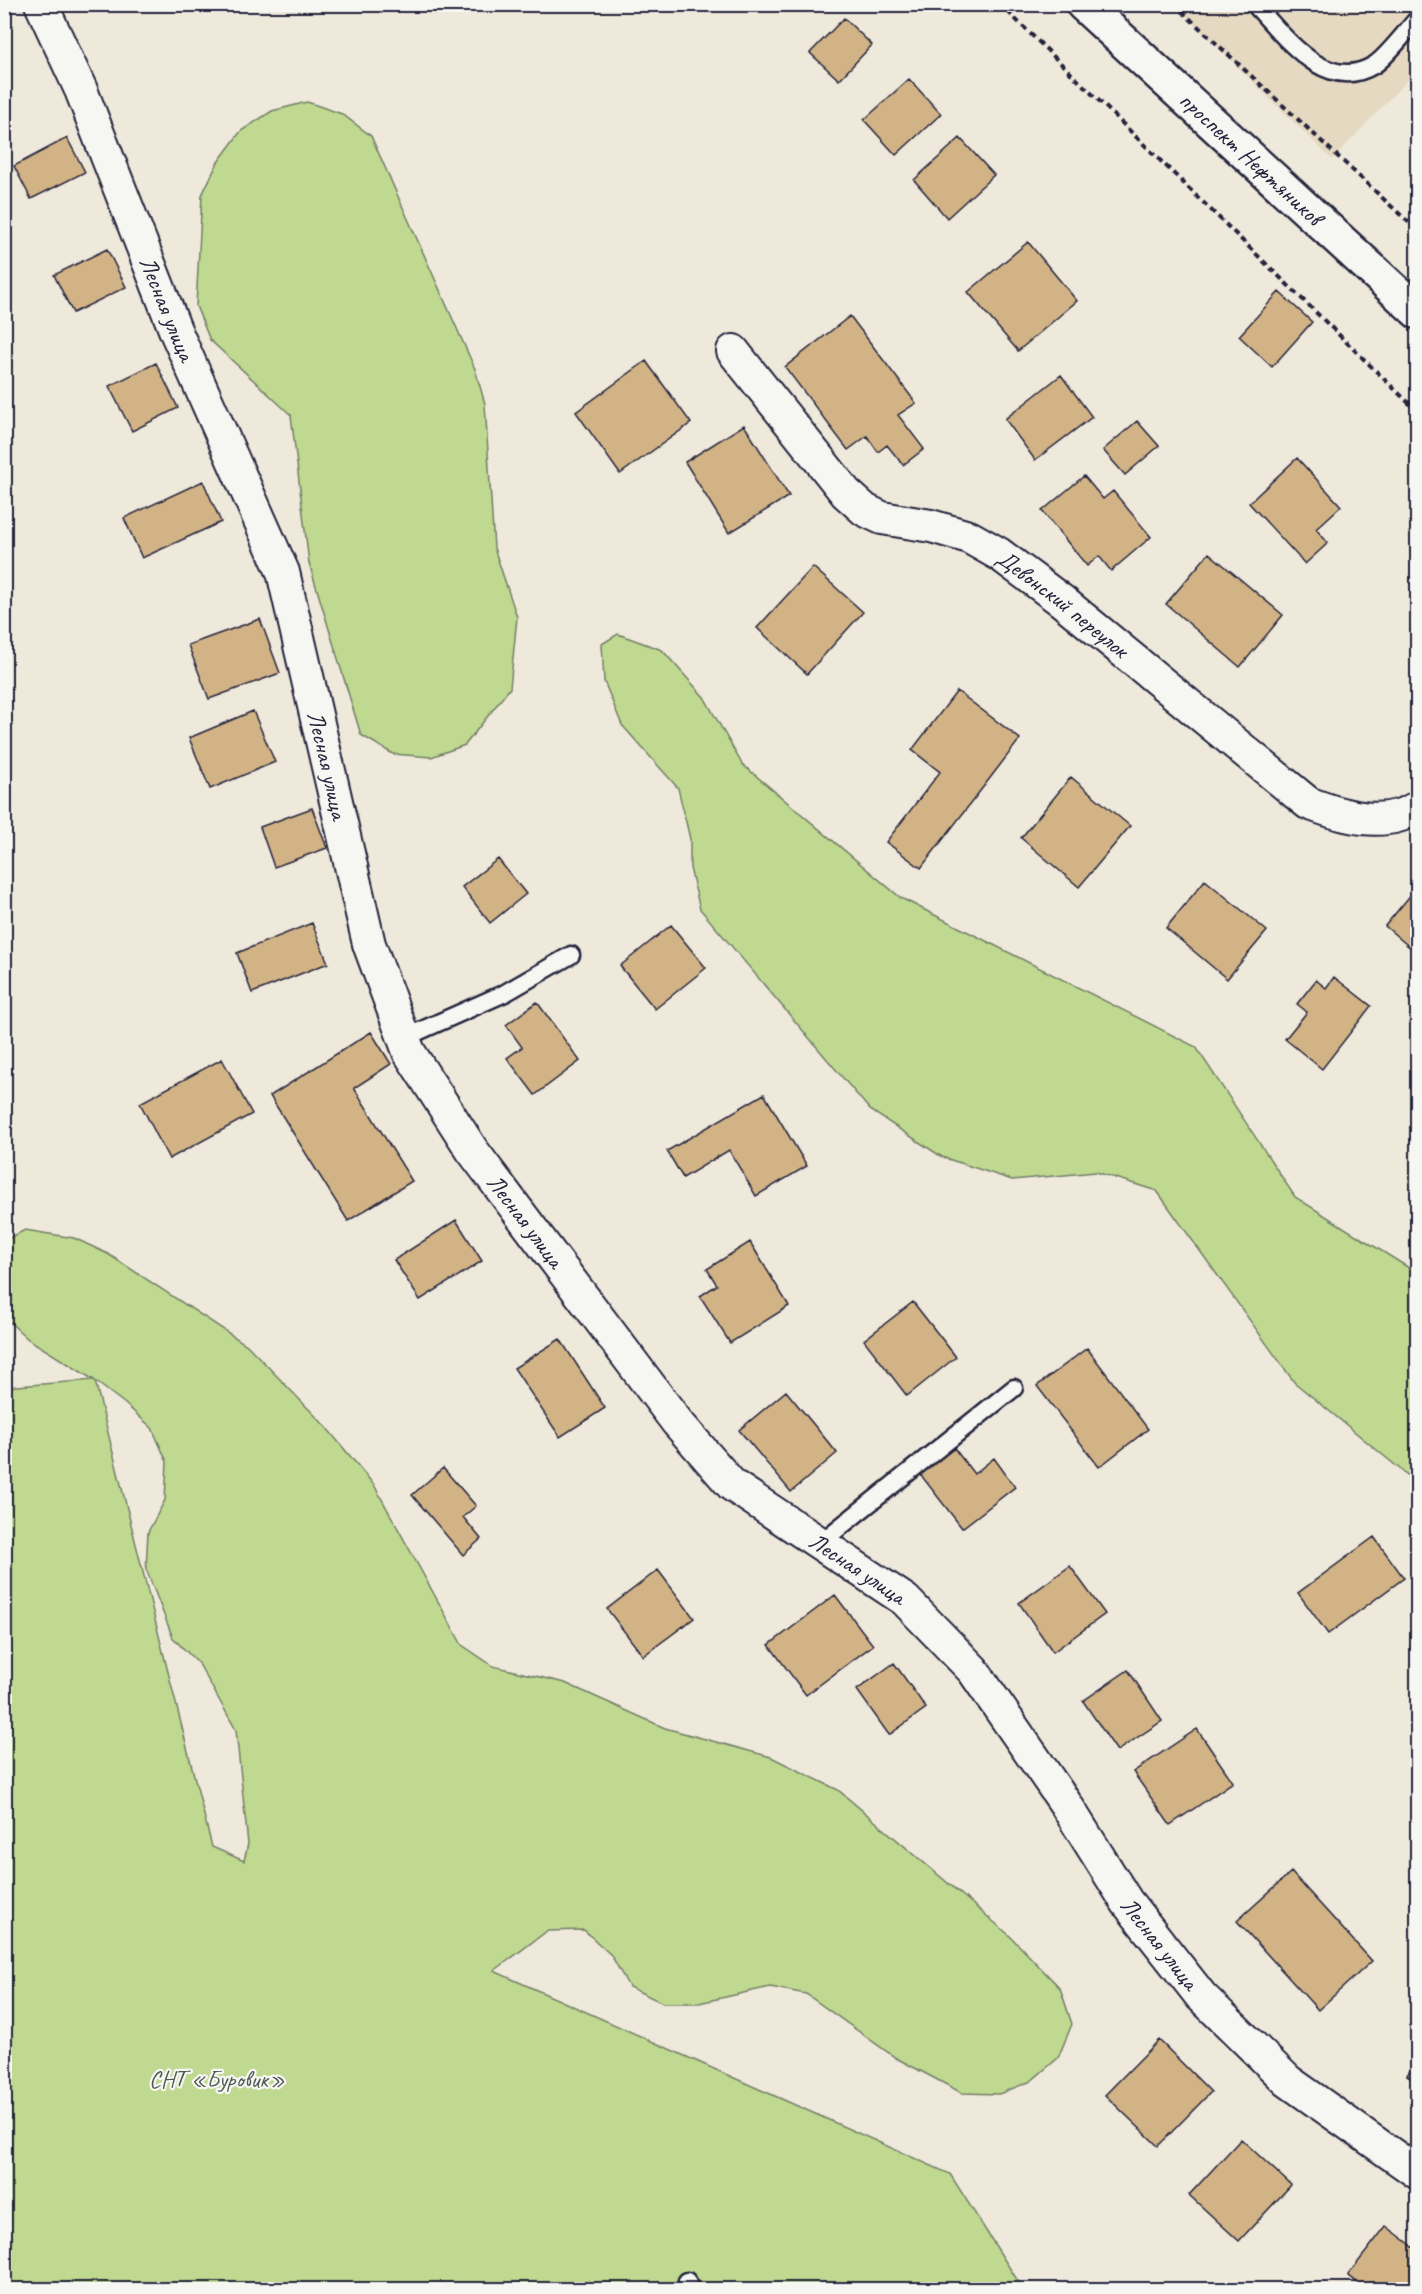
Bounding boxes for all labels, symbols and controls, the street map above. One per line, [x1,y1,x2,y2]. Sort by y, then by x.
street label: проспект Нефтяников [1173,85,1332,234]
street label: Лесная улица [133,252,203,368]
street label: Девонский переулок [991,543,1136,666]
street label: Лесная улица [301,708,355,824]
street label: Лесная улица [480,1168,572,1276]
street label: Лесная улица [803,1526,913,1613]
street label: Лесная улица [1114,1891,1207,1998]
park label: СНТ «Буровик» [149,2064,285,2094]

